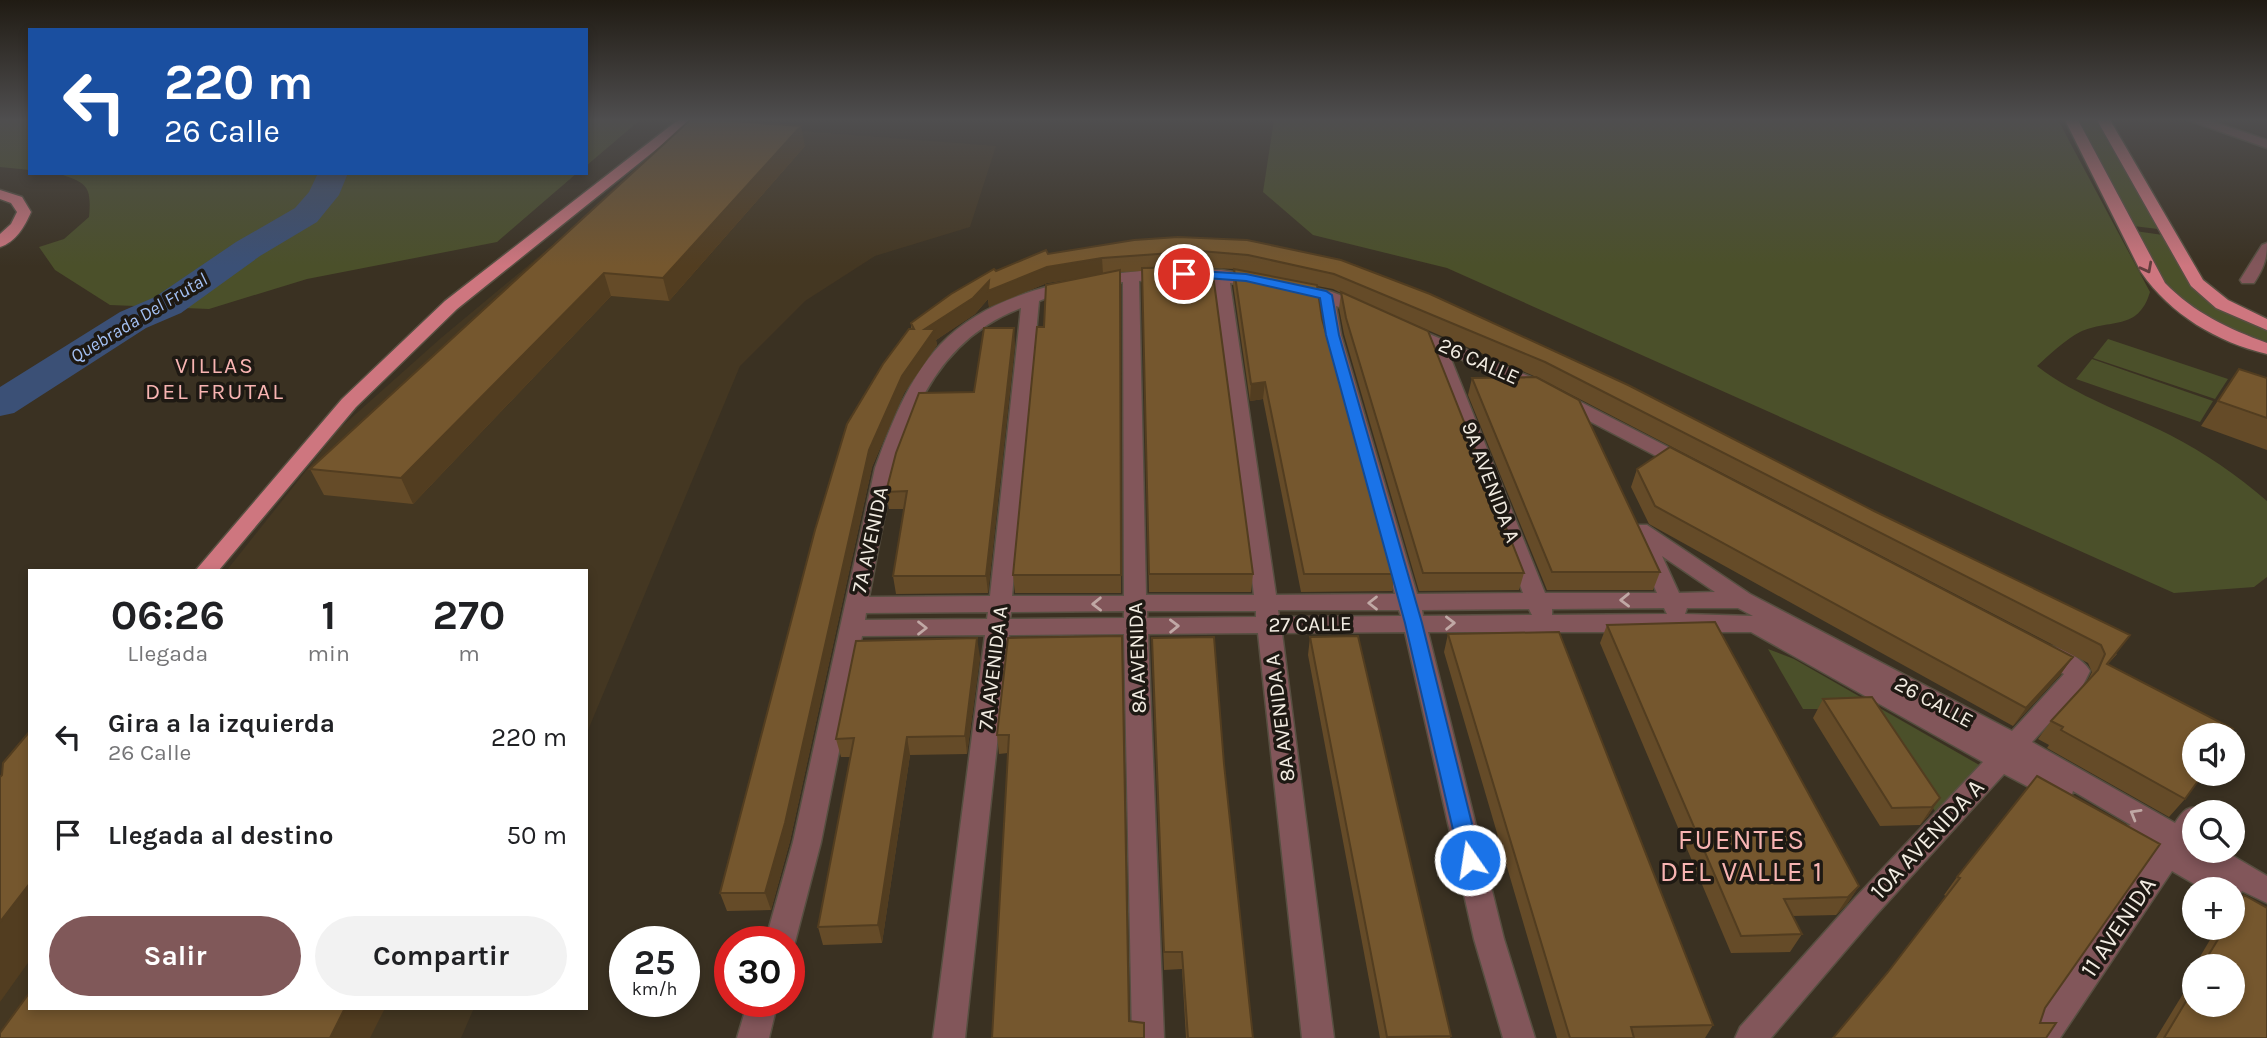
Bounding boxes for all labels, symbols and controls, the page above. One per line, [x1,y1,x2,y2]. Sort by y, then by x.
text: 220 m [164,54,313,111]
icon: left [49,56,140,147]
text: 26 Calle [164,113,280,150]
pin [1154,244,1214,304]
icon: arrive [1165,255,1203,293]
one-way arrow [2139,261,2153,273]
water label: Quebrada Del Frutal [67,268,212,368]
street label: 26 CALLE [1435,333,1523,389]
district label: VILLAS DEL FRUTAL [145,352,285,405]
street label: 9A AVENIDA A [1457,418,1525,546]
street label: 7A AVENIDA [847,485,893,595]
text: 06:26 [111,590,225,640]
text: 1 [321,590,336,640]
text: 270 [432,590,505,640]
one-way arrow [1619,592,1630,607]
one-way arrow [1367,595,1378,610]
one-way arrow [1091,596,1101,612]
street label: 8A AVENIDA [1123,602,1151,714]
street label: 7A AVENIDA A [973,604,1013,732]
street label: 27 CALLE [1268,611,1352,637]
one-way arrow [1445,615,1456,630]
one-way arrow [1169,618,1180,634]
one-way arrow [917,620,928,636]
text: Llegada [127,640,208,667]
text: min [308,640,350,667]
text: m [458,640,480,667]
street label: 8A AVENIDA A [1260,653,1300,783]
street label: 26 CALLE [1891,671,1977,733]
text: Gira a la izquierda [108,708,335,739]
icon: left [49,718,87,756]
text: 220 m [491,722,567,753]
map controls [2182,723,2245,1017]
button: sound [2182,723,2245,786]
text: 26 Calle [108,739,191,766]
street label: 10A AVENIDA A [1864,773,1990,905]
button: search [2182,800,2245,863]
one-way arrow [2130,809,2143,822]
icon: arrive [49,816,87,854]
text: Llegada al destino [108,820,334,851]
text: 50 m [506,820,567,851]
position arrow [1433,823,1507,897]
district label: FUENTES DEL VALLE 1 [1660,823,1824,888]
street label: 11 AVENIDA [2074,872,2162,982]
button: + [2182,877,2245,940]
button: Salir [49,916,301,996]
button: Compartir [315,916,567,996]
speed limit sign: 30 [714,926,805,1017]
text: 25 [634,942,675,983]
button: − [2182,954,2245,1017]
text: km/h [632,978,677,1000]

